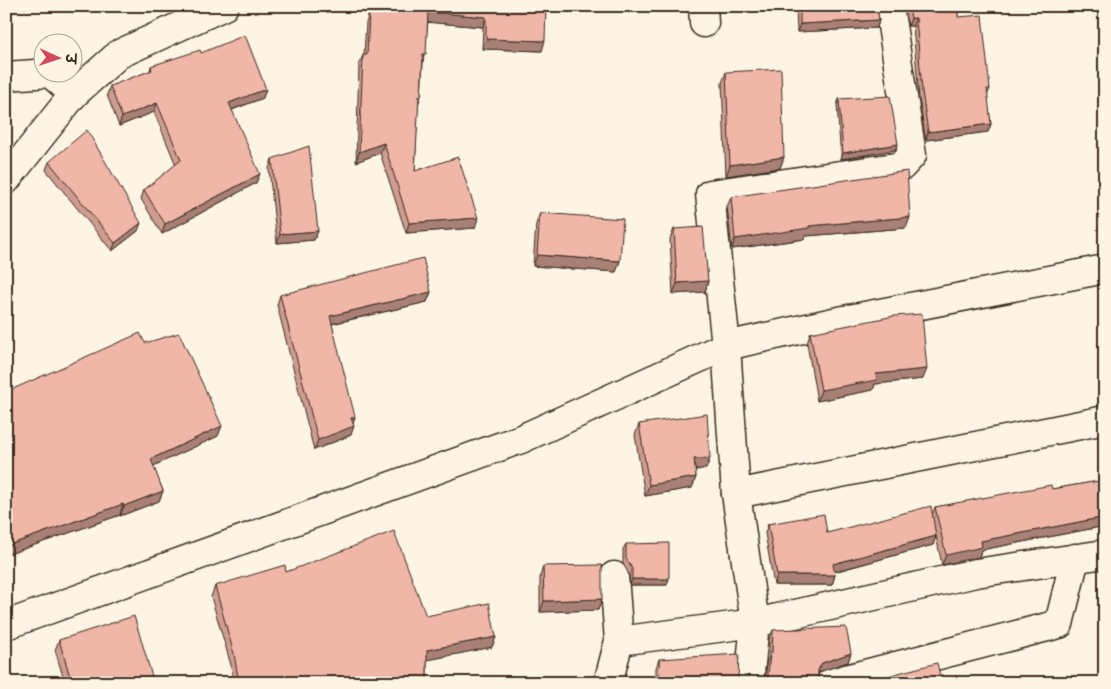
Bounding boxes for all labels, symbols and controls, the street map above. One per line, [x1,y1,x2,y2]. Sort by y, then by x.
north arrow [32,32,82,82]
text: उ [58,51,83,66]

